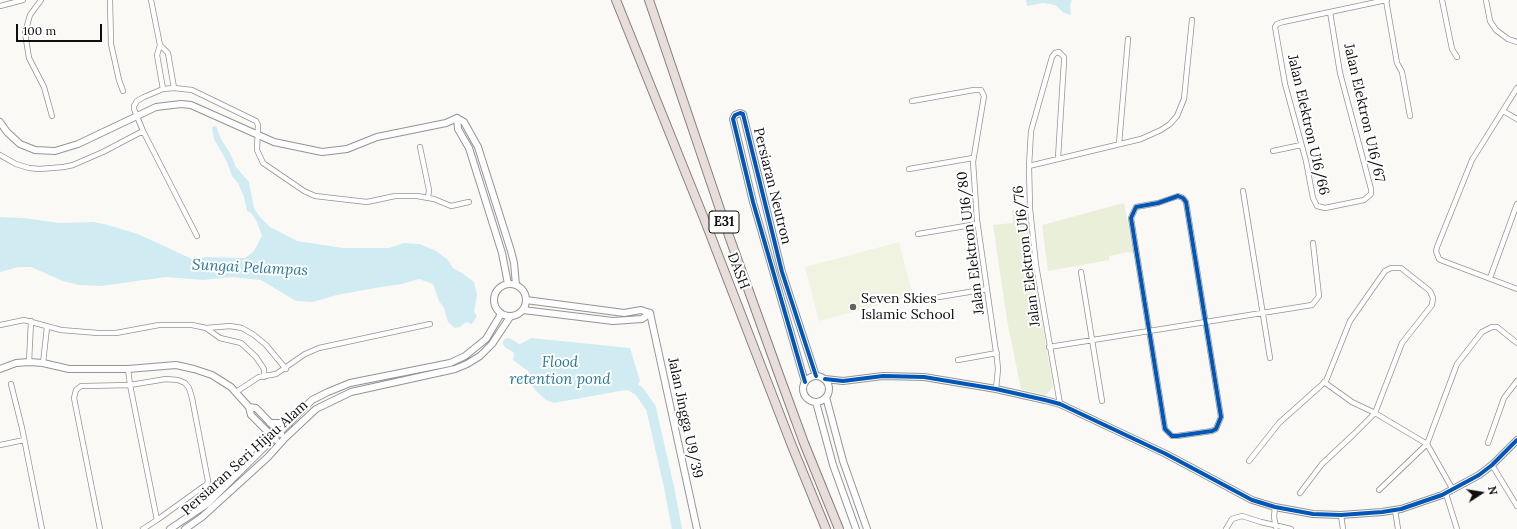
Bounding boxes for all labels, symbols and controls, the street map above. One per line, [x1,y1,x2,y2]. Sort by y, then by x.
scale bar [18,16,104,42]
text: 100 m [23,23,56,38]
street label: Jalan Elektron U16/67 [1340,42,1388,184]
street label: Jalan Elektron U16/66 [1284,53,1332,197]
street label: Persiaran Neutron [749,126,795,246]
street label: Jalan Elektron U16/80 [954,170,988,316]
street label: Jalan Elektron U16/76 [1010,184,1044,328]
road number: E31 [709,211,739,233]
street label: DASH [723,250,753,292]
water label: Sungai Pelampas [192,256,308,280]
place label: Seven Skies Islamic School [861,291,955,324]
marker: Seven Skies Islamic School [848,302,858,312]
water label: Flood retention pond [510,354,610,389]
street label: Jalan Jingga U9/39 [664,356,706,480]
street label: Persiaran Seri Hijau Alam [178,397,312,519]
north arrow [1461,473,1501,513]
text: N [1485,485,1500,496]

